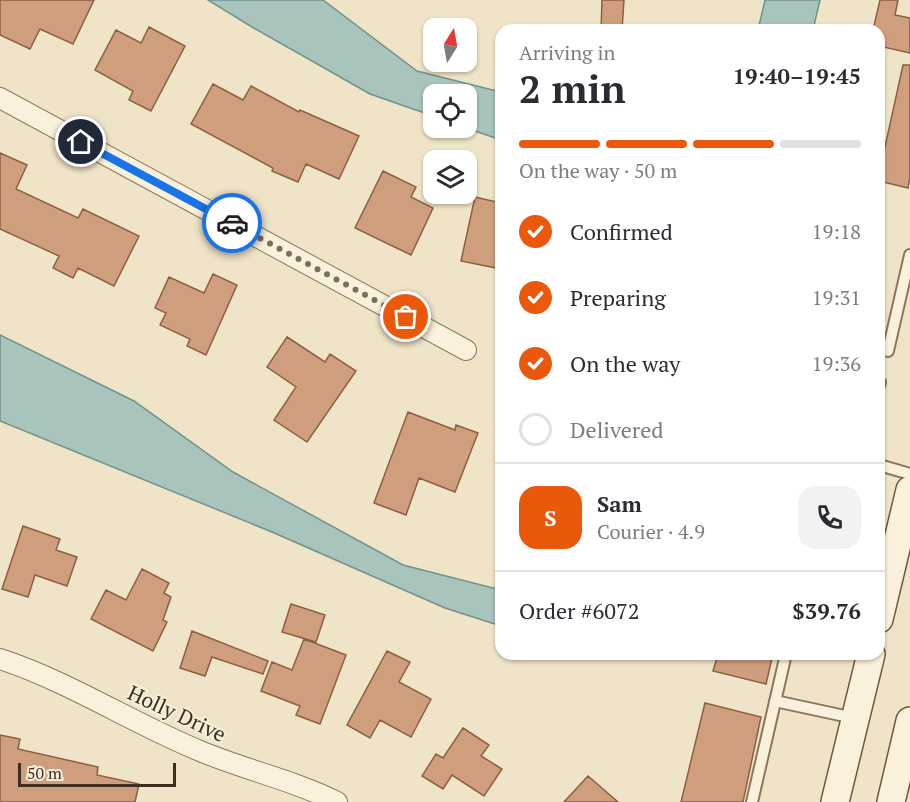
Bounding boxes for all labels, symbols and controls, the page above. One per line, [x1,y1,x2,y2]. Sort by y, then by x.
north arrow [423,18,477,72]
map controls [423,18,477,204]
text: Arriving in [519,39,615,66]
text: 19:40–19:45 [733,61,861,90]
text: 2 min [519,62,626,114]
button: locate [423,84,477,138]
pin [55,116,106,167]
icon: home [64,125,97,158]
button: layers [423,150,477,204]
text: On the way · 50 m [519,157,677,184]
courier [202,193,262,253]
icon: car [216,207,249,240]
icon: check [519,215,552,248]
text: Confirmed [570,217,673,246]
text: 19:18 [812,218,861,245]
icon: check [519,281,552,314]
text: Preparing [570,283,666,312]
text: 19:31 [812,284,861,311]
pin [380,291,431,342]
icon: bag [389,300,422,333]
icon: check [519,347,552,380]
text: On the way [570,349,680,378]
text: 19:36 [812,350,861,377]
text: Delivered [570,415,663,444]
button: phone [798,486,861,549]
text: Sam [597,489,642,518]
text: S [544,503,557,532]
text: Courier · 4.9 [597,518,705,545]
text: Order #6072 [519,596,639,625]
text: $39.76 [792,596,861,625]
street label: Holly Drive [123,678,231,748]
scale bar [18,760,176,788]
text: 50 m [27,762,62,784]

